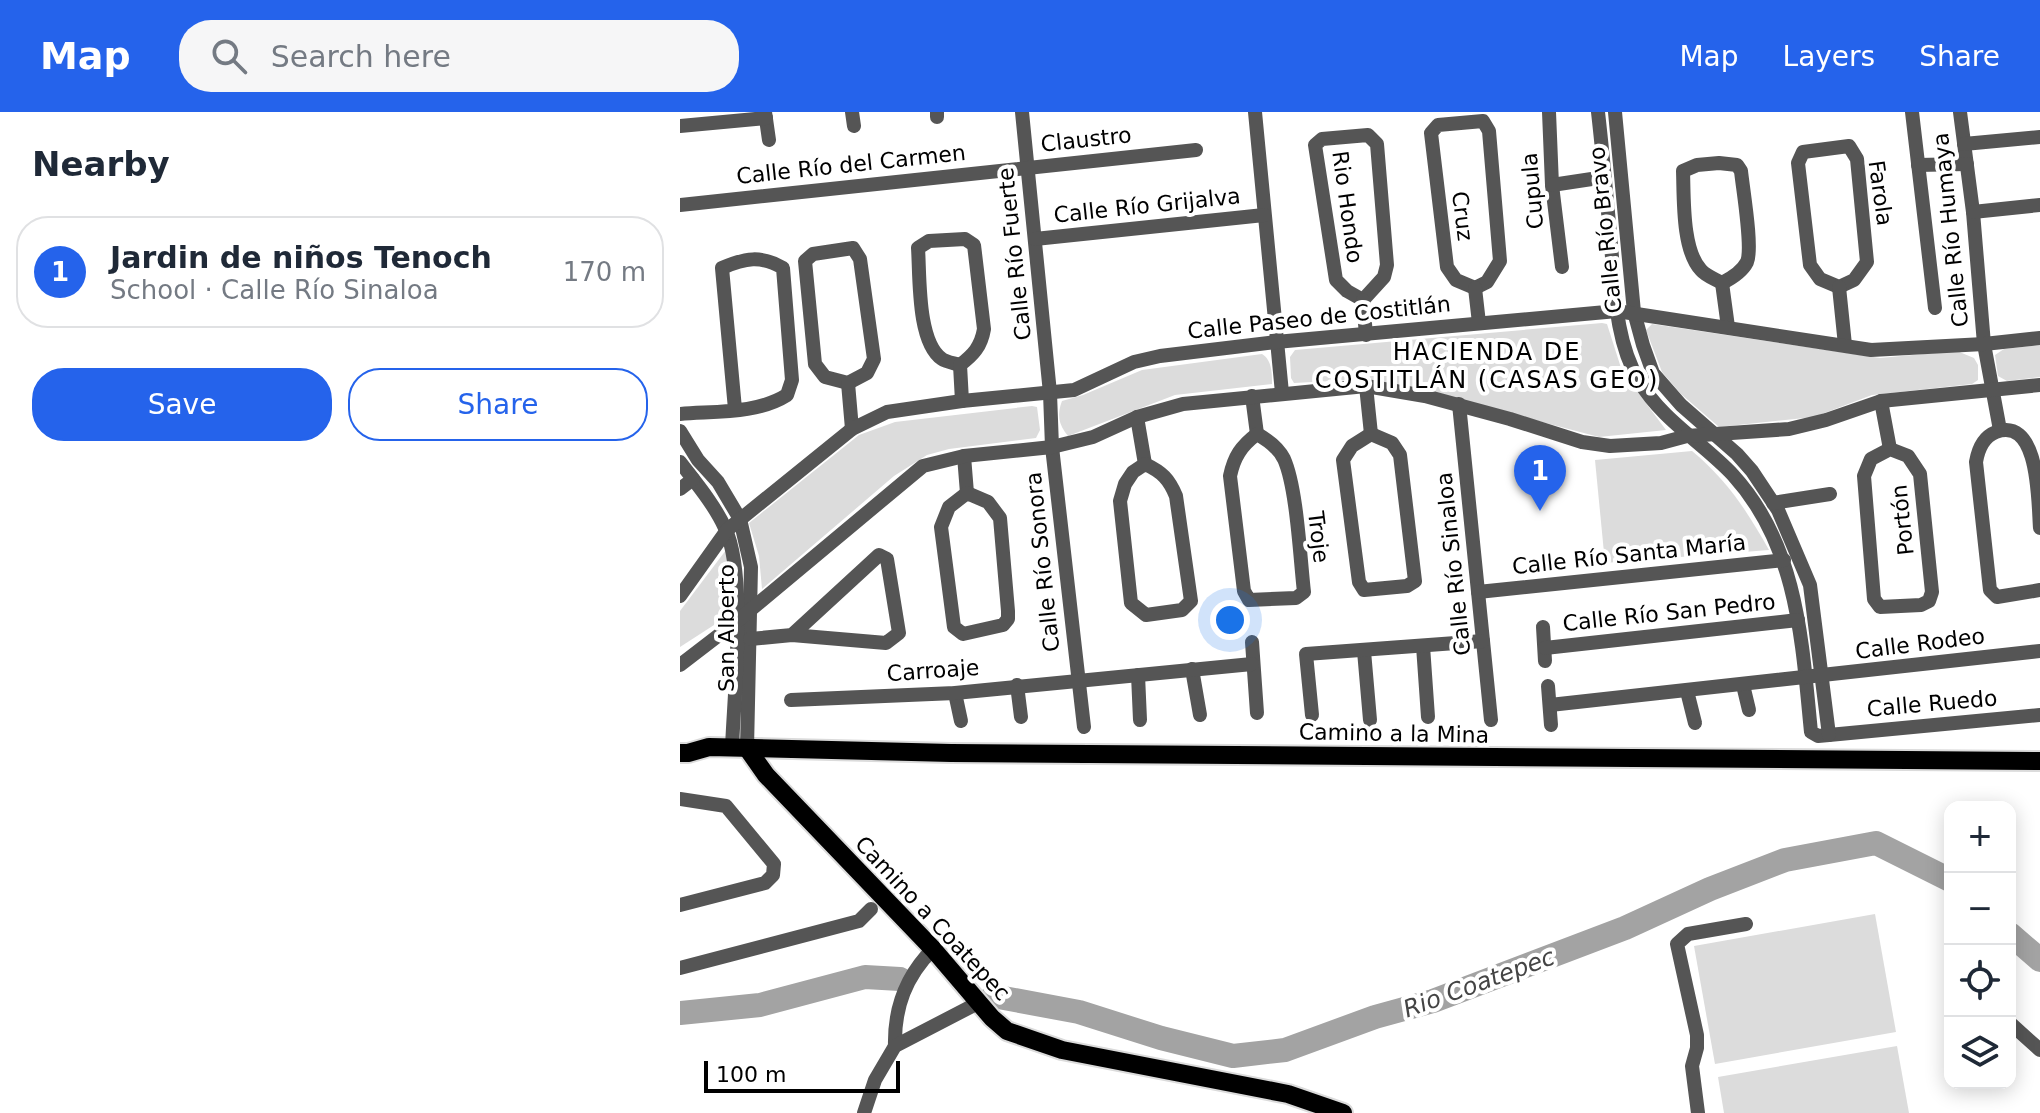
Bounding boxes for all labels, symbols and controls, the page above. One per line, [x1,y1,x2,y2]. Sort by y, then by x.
search box [179,20,739,92]
text: Map [40,34,131,78]
icon: search [207,34,251,78]
text: Search here [271,39,451,74]
text: Map [1679,40,1739,73]
text: Layers [1783,40,1875,73]
text: Share [1919,40,2000,73]
street label: Claustro [1039,122,1133,157]
street label: Calle Río Humaya [1928,131,1973,328]
street label: Calle Río del Carmen [735,140,967,189]
text: Nearby [32,144,170,184]
street label: Calle Río Bravo [1584,145,1627,315]
street label: Rio Hondo [1327,149,1368,265]
street label: Cupula [1517,152,1548,230]
street label: Farola [1864,159,1897,227]
street label: Calle Río Fuerte [993,166,1036,342]
street label: Calle Río Grijalva [1052,183,1242,228]
street label: Cruz [1447,190,1478,242]
text: Jardin de niños Tenoch [110,240,492,275]
text: 1 [51,257,69,287]
text: 170 m [563,257,646,287]
text: School · Calle Río Sinaloa [110,275,439,305]
street label: Calle Paseo de Costitlán [1186,291,1452,344]
district label: HACIENDA DE COSTITLÁN (CASAS GEO) [1315,338,1659,394]
button: Save [32,368,332,441]
button: Share [348,368,648,441]
pin: 1 [1514,445,1566,511]
street label: Calle Río Sonora [1021,471,1064,653]
street label: Calle Río Sinaloa [1431,471,1476,657]
street label: Portón [1886,483,1919,557]
street label: Troje [1303,509,1334,564]
street label: Calle Río Santa María [1511,530,1747,579]
street label: San Alberto [714,564,739,692]
street label: Calle Río San Pedro [1561,589,1777,636]
your location [1210,600,1250,640]
street label: Calle Rodeo [1854,623,1986,664]
street label: Carroaje [886,655,980,686]
street label: Calle Ruedo [1866,685,1998,722]
street label: Camino a la Mina [1299,719,1489,748]
map controls [1944,801,2016,1089]
button: + [1944,801,2016,873]
street label: Camino a Coatepec [850,831,1015,1006]
button: − [1944,873,2016,945]
water label: Rio Coatepec [1399,943,1559,1023]
button: locate [1944,945,2016,1017]
button: layers [1944,1017,2016,1089]
scale bar [704,1057,900,1093]
text: 100 m [716,1062,786,1087]

